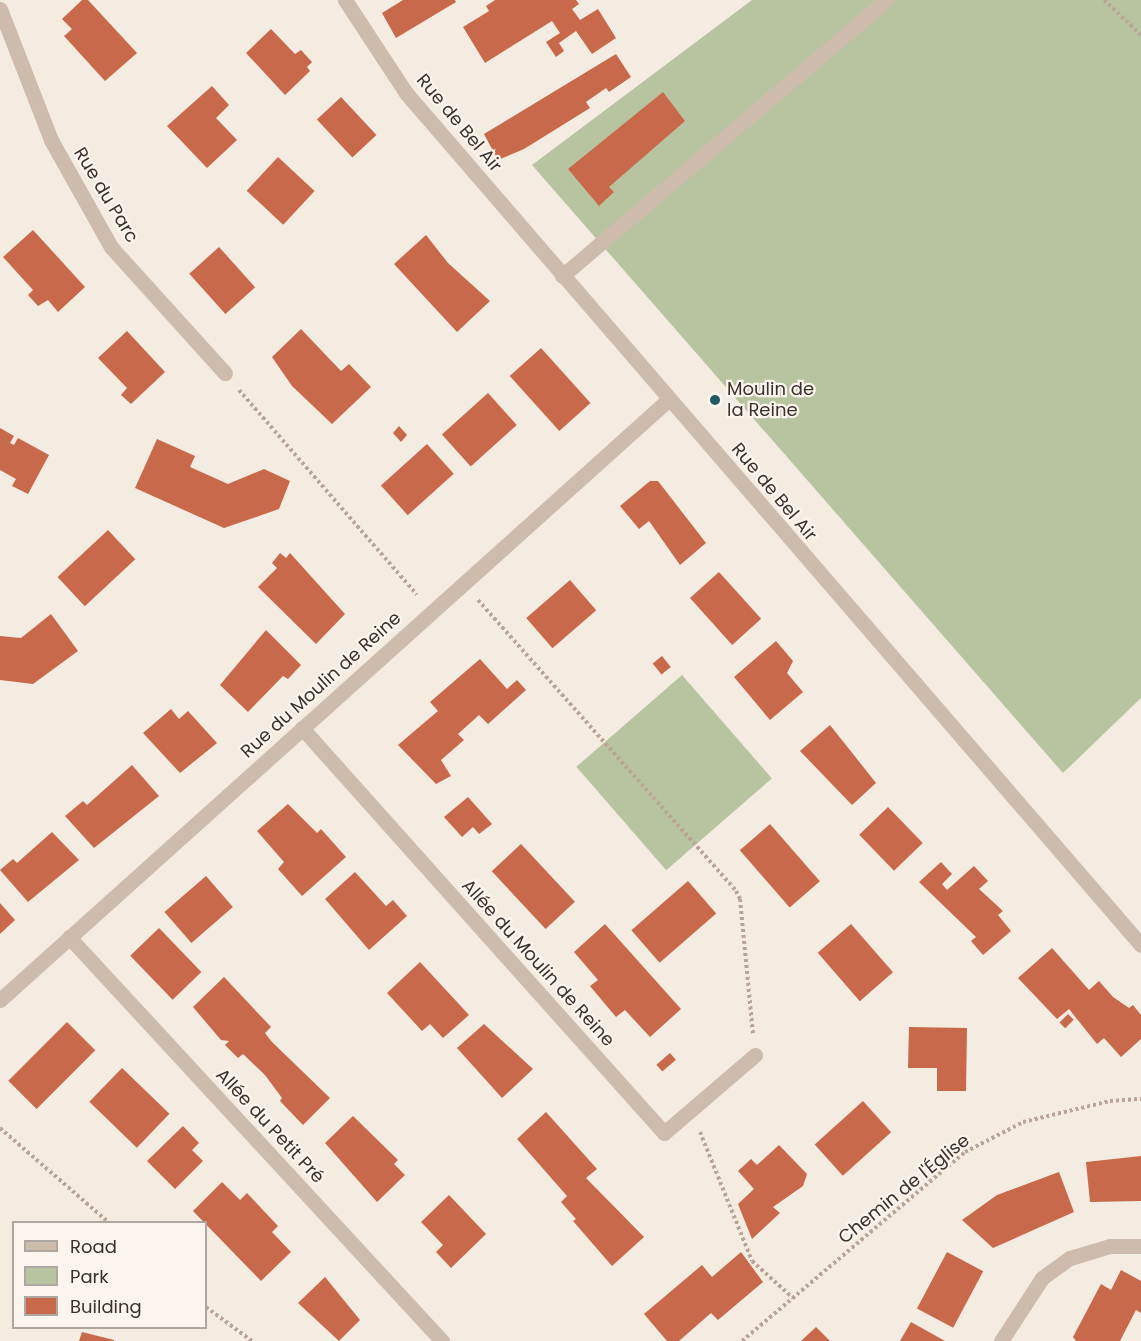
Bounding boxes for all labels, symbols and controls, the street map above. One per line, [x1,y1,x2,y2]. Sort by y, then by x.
street label: Rue de Bel Air [412,70,506,176]
street label: Rue du Parc [69,144,143,246]
place label: Moulin de la Reine [727,379,814,422]
marker: Moulin de la Reine [708,393,722,407]
street label: Rue de Bel Air [727,439,821,545]
street label: Rue du Moulin de Reine [236,607,406,763]
street label: Allée du Moulin de Reine [457,875,619,1051]
street label: Allée du Petit Pré [211,1064,329,1188]
street label: Chemin de l'Église [834,1130,974,1248]
legend [12,1221,207,1329]
text: Road [70,1234,117,1259]
text: Park [70,1264,109,1289]
text: Building [70,1294,142,1319]

